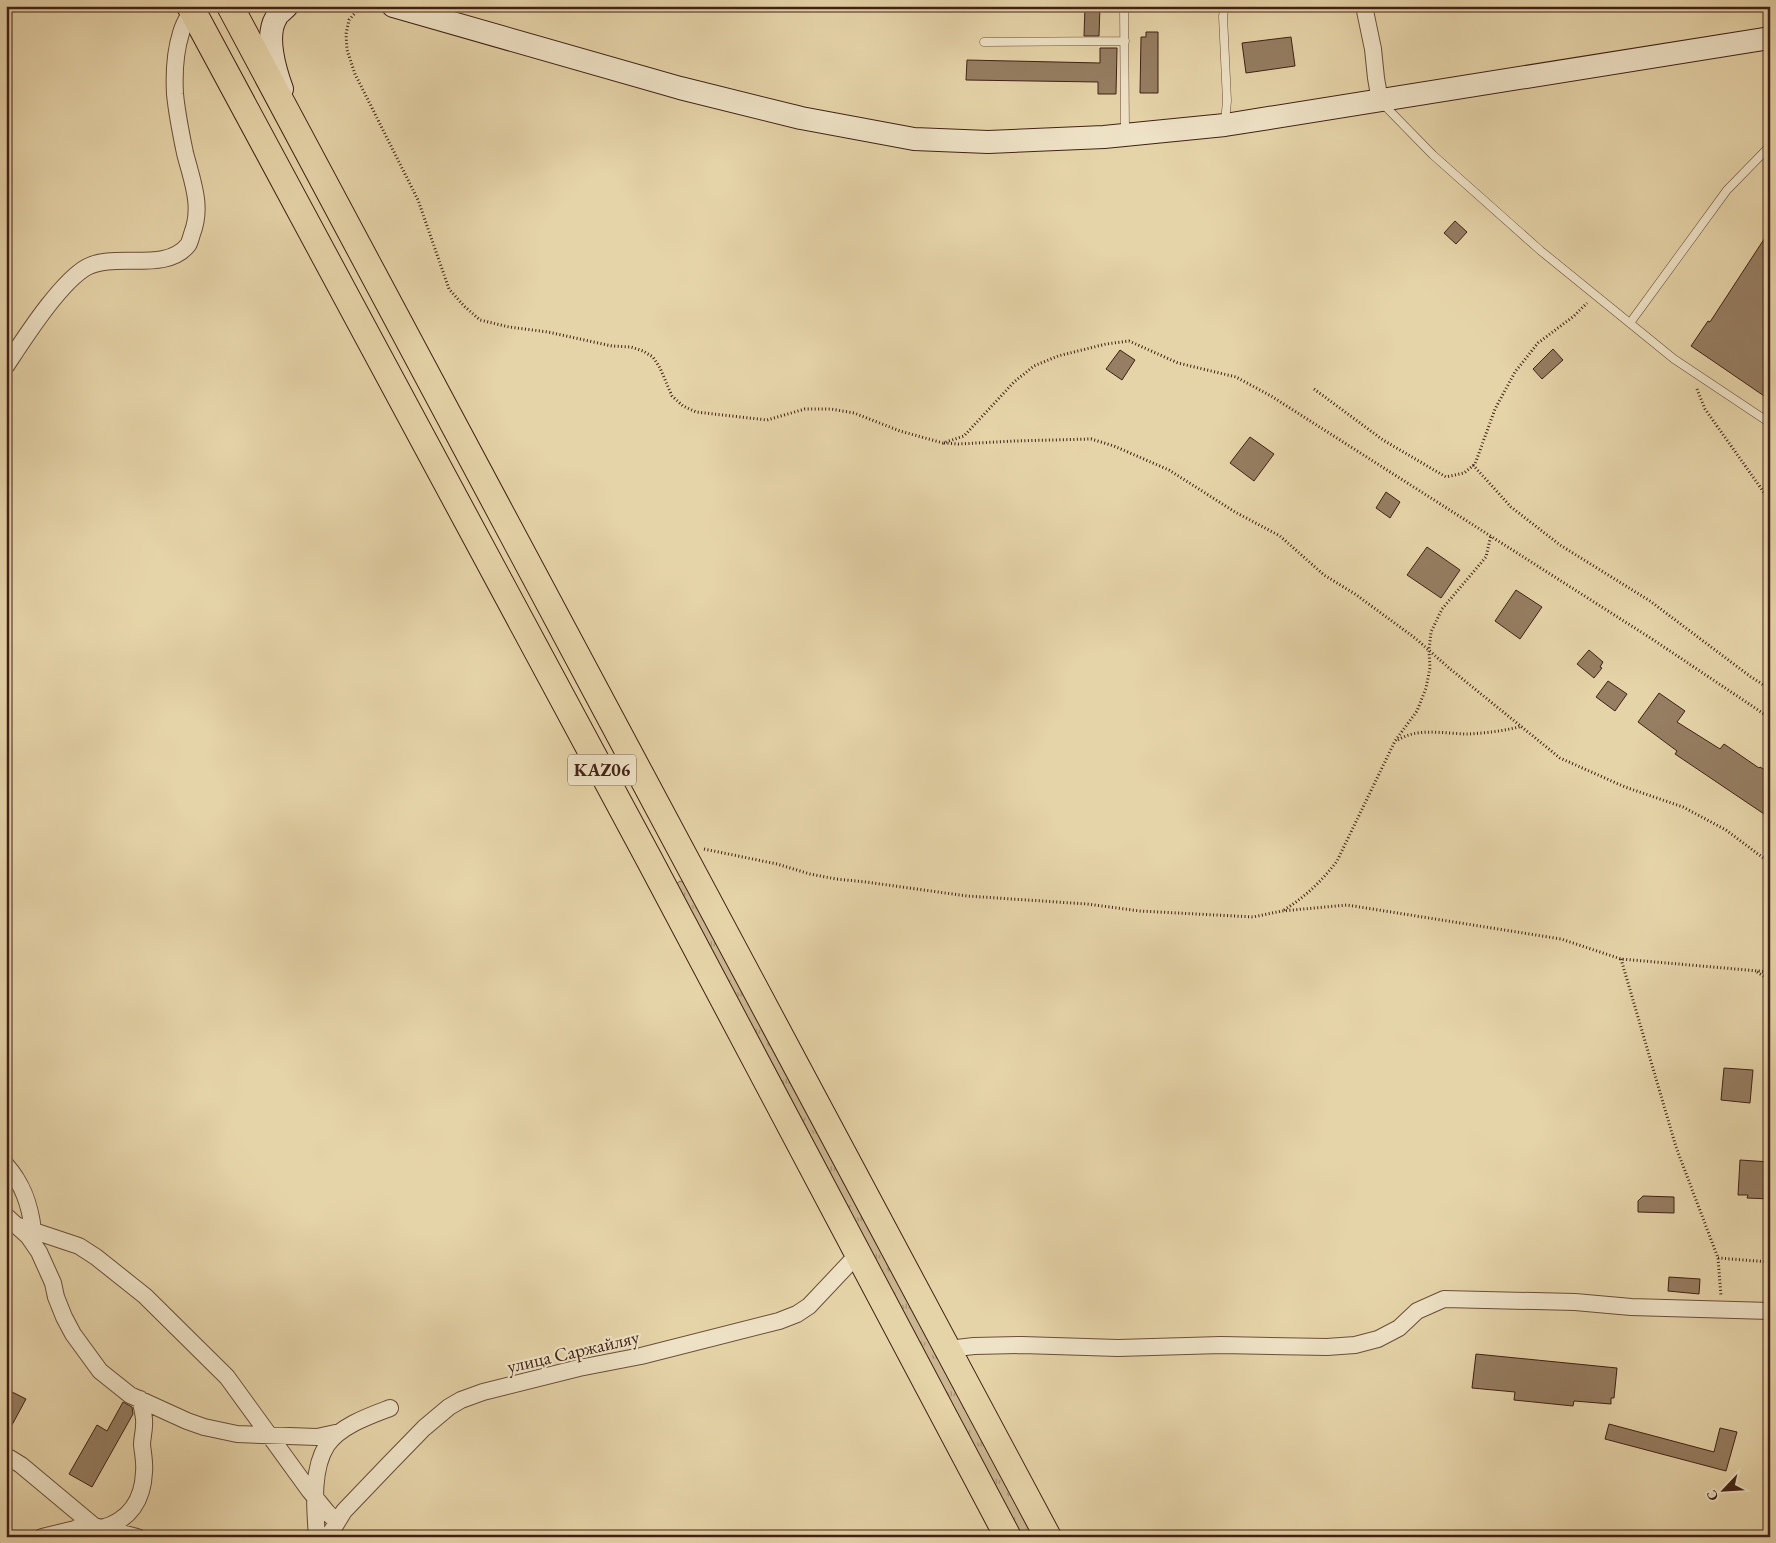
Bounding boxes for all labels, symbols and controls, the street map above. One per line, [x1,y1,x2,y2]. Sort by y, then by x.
road number: KАZ06 [568,754,636,786]
street label: улица Саржайляу [504,1324,642,1379]
north arrow [1698,1466,1748,1516]
text: С [1702,1487,1722,1504]

